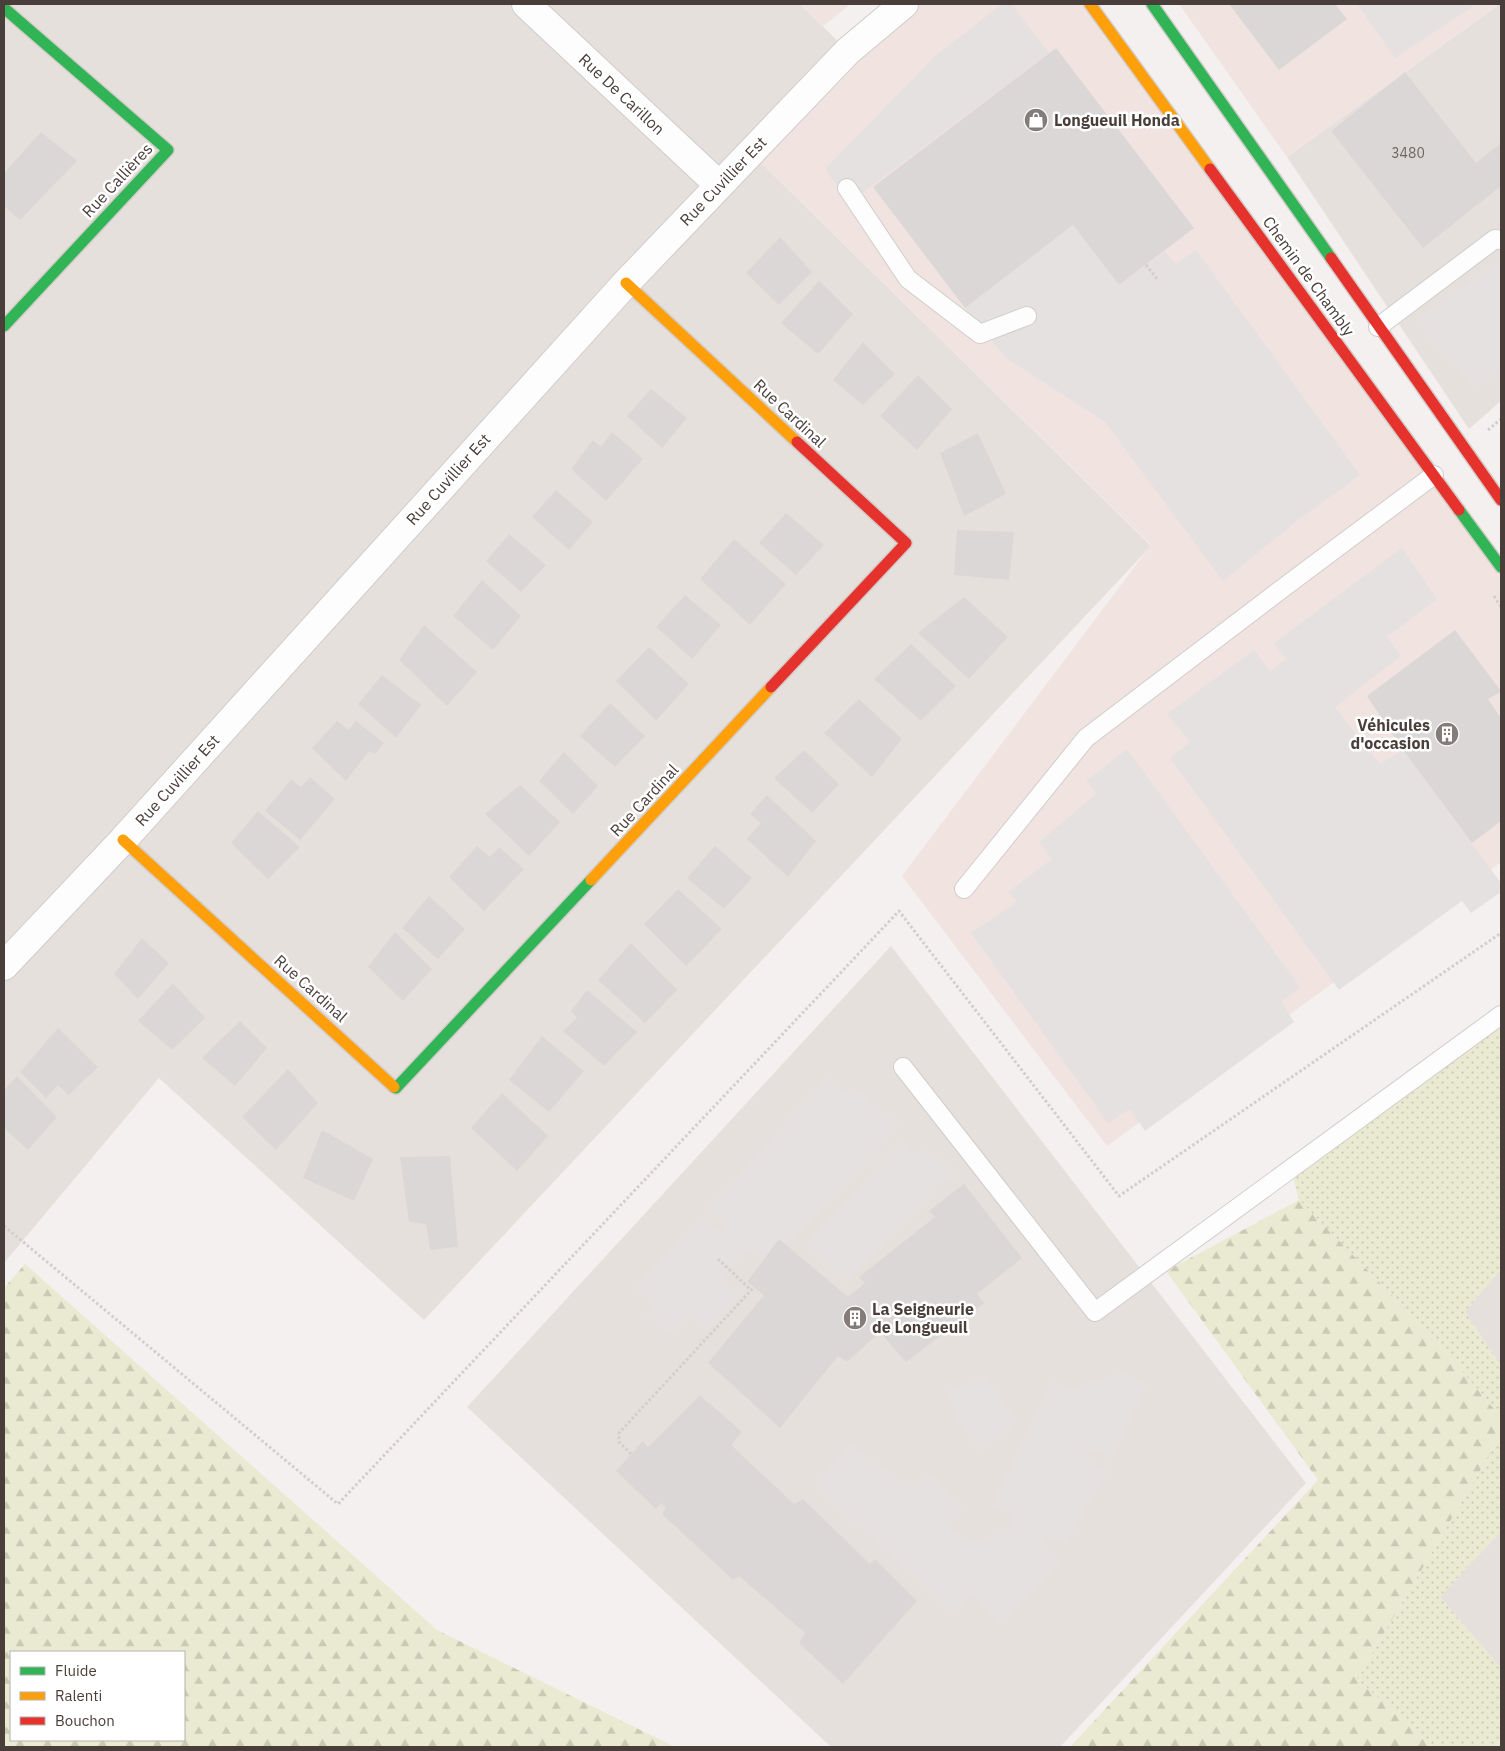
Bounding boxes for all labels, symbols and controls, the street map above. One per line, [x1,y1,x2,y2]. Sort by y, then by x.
street label: Rue De Carillon [575,49,669,139]
shop icon: Longueuil Honda [1023,107,1049,133]
place label: Longueuil Honda [1054,110,1180,130]
street label: Rue Cuvillier Est [675,132,771,230]
street label: Rue Callières [78,139,156,221]
house number: 3480 [1391,144,1425,162]
street label: Chemin de Chambly [1259,212,1359,340]
street label: Rue Cardinal [750,375,830,451]
street label: Rue Cuvillier Est [402,429,494,529]
place label: Véhicules d'occasion [1351,715,1430,753]
building icon: Véhicules d'occasion [1434,721,1460,747]
street label: Rue Cuvillier Est [131,730,223,830]
street label: Rue Cardinal [606,760,682,840]
street label: Rue Cardinal [270,950,352,1026]
place label: La Seigneurie de Longueuil [872,1299,974,1337]
building icon: La Seigneurie de Longueuil [842,1305,868,1331]
legend [10,1651,185,1741]
text: Fluide [55,1661,97,1680]
text: Ralenti [55,1686,102,1705]
text: Bouchon [55,1711,115,1730]

